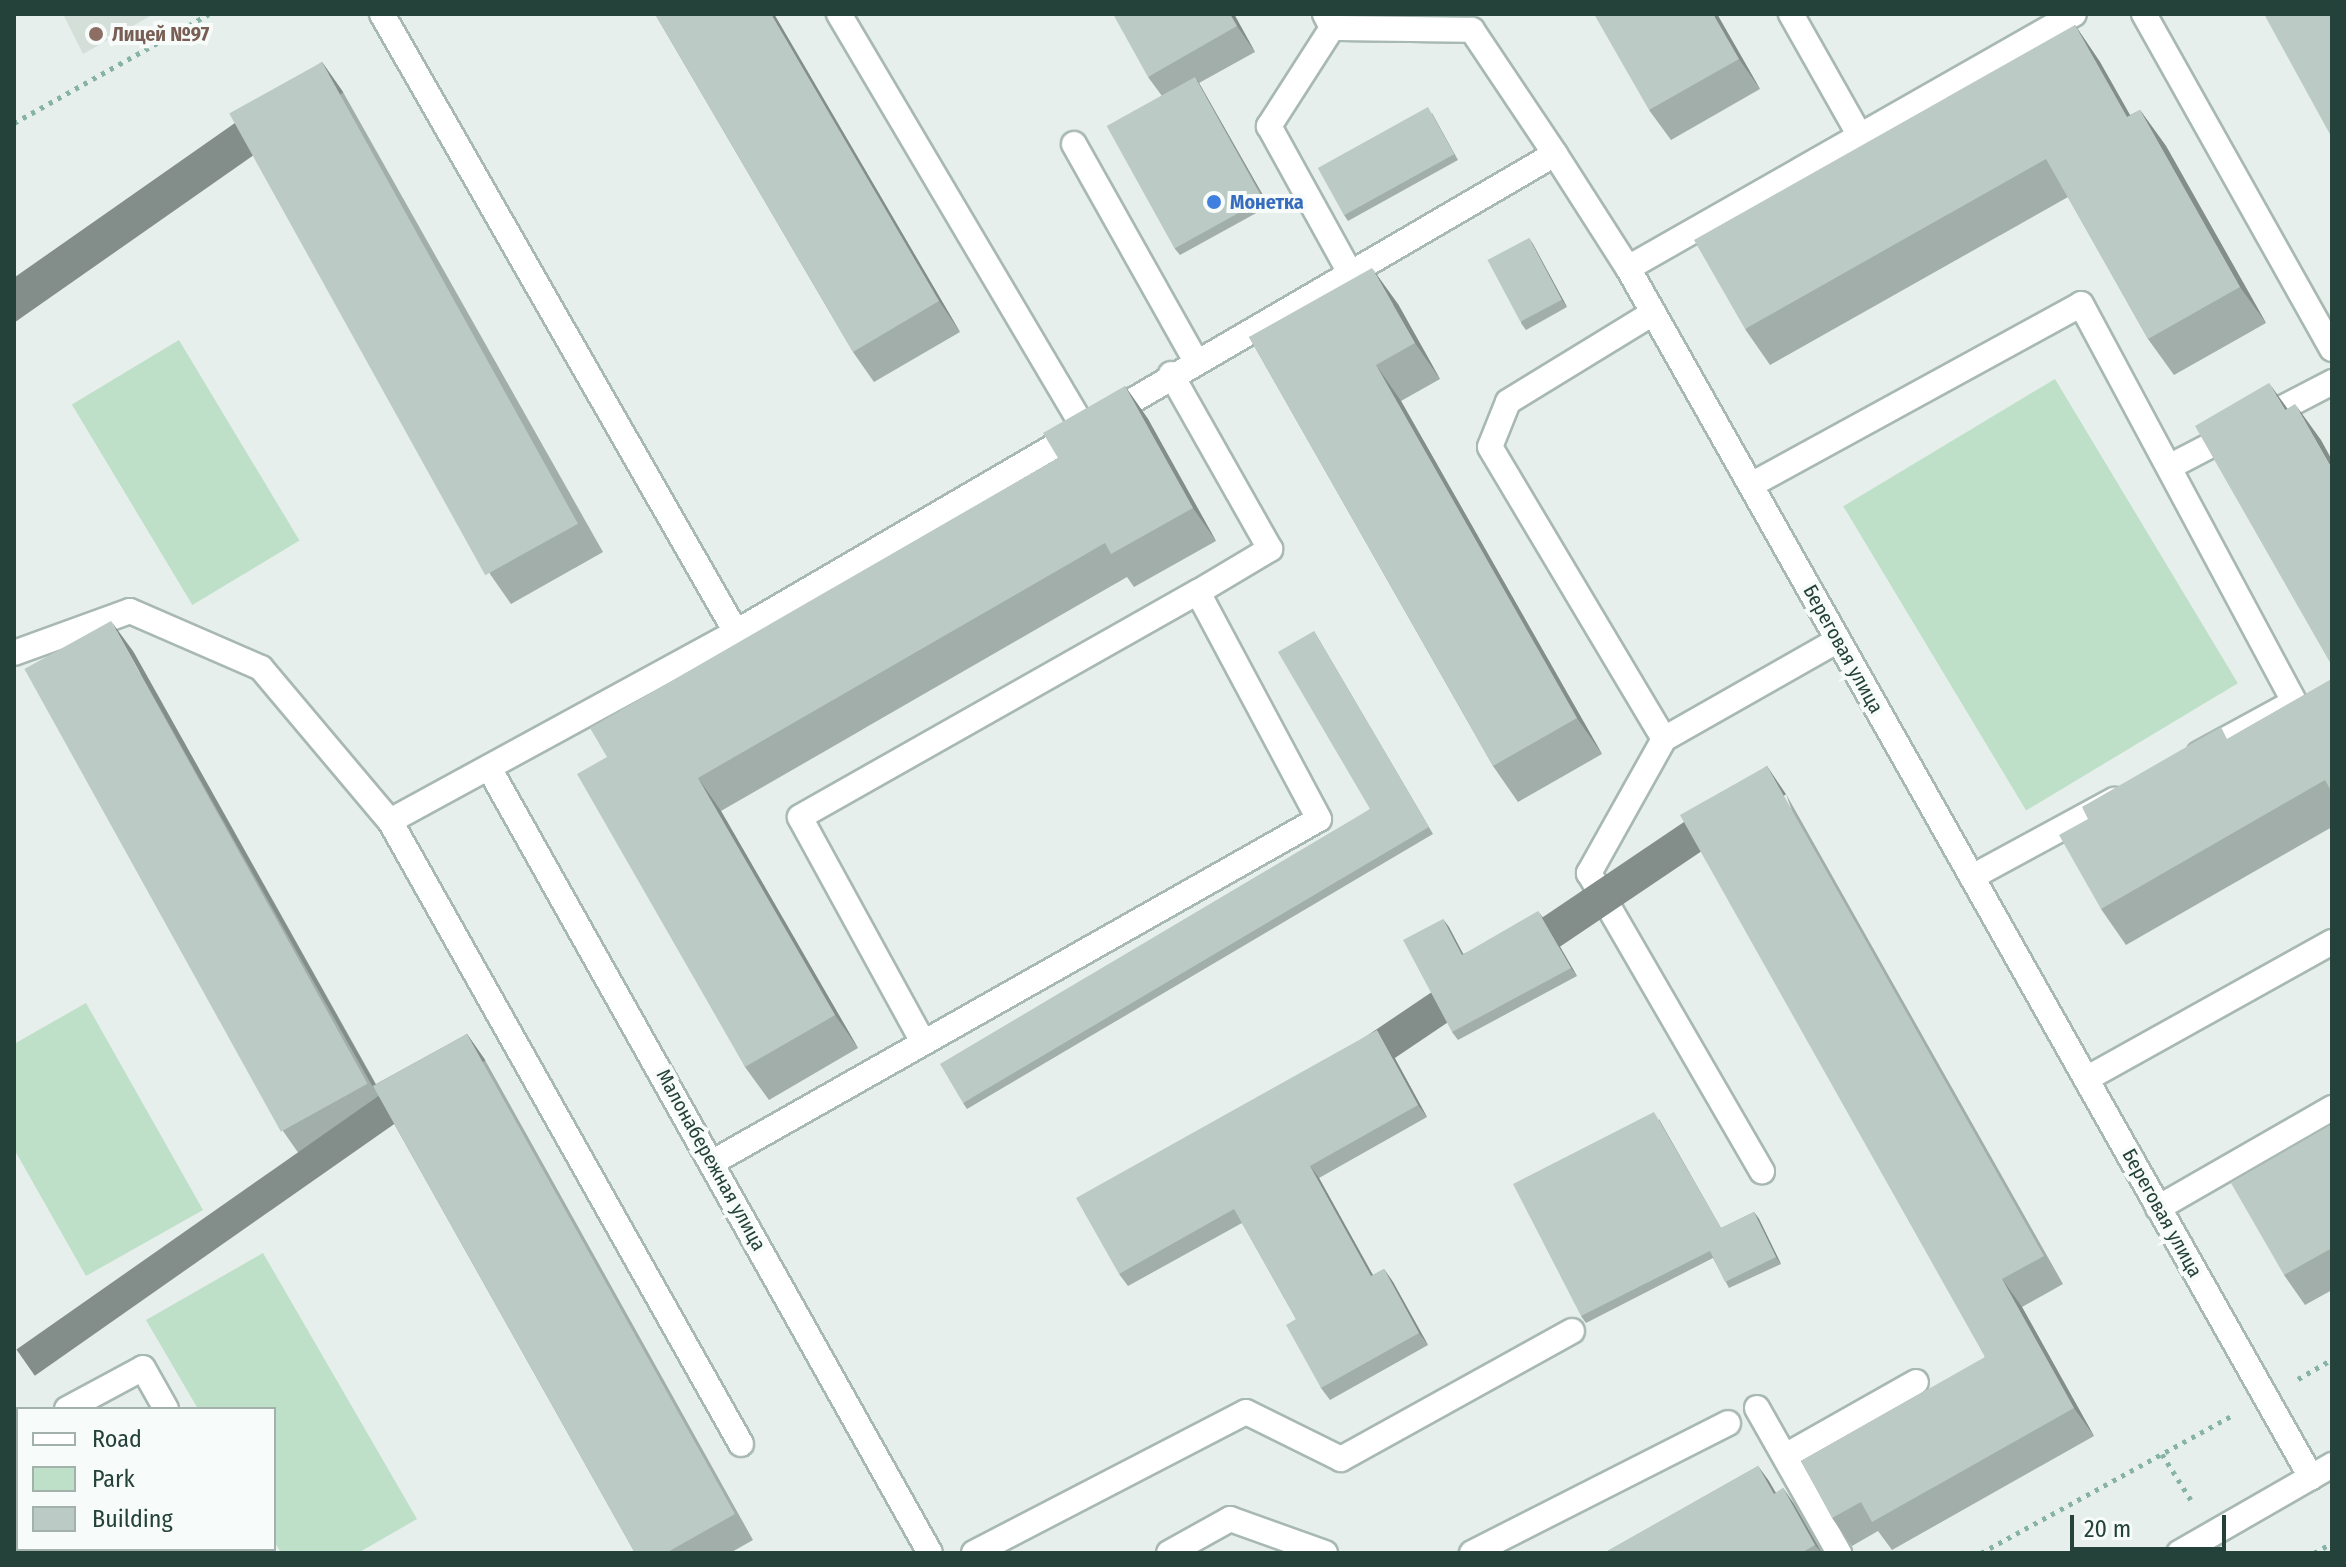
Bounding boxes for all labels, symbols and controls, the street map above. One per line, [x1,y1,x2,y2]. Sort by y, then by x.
place label: Лицей №97 [112,22,209,46]
marker: Лицей №97 [87,25,105,43]
place label: Монетка [1230,190,1304,214]
marker: Монетка [1205,193,1223,211]
street label: Береговая улица [1798,581,1888,717]
street label: Малонабережная улица [651,1065,771,1255]
street label: Береговая улица [2117,1145,2207,1281]
legend [16,1407,276,1551]
text: Road [92,1425,142,1453]
text: Park [92,1465,135,1493]
scale bar [2074,1499,2230,1549]
text: Building [92,1505,173,1533]
text: 20 m [2084,1515,2131,1543]

